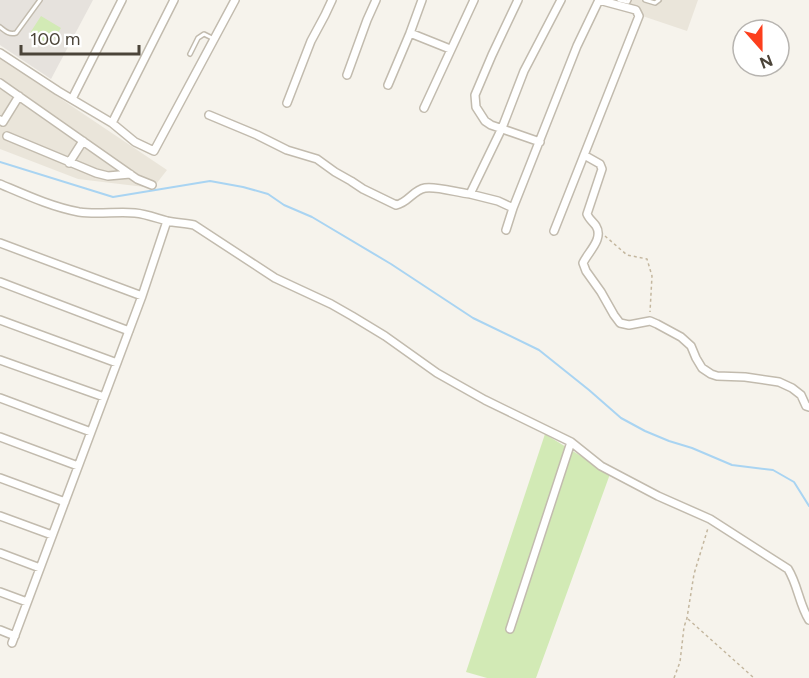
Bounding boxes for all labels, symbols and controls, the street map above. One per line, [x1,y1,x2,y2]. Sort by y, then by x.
scale bar [21,18,140,56]
north arrow [731,18,791,78]
text: 100 m [30,28,80,50]
text: N [757,50,775,73]

